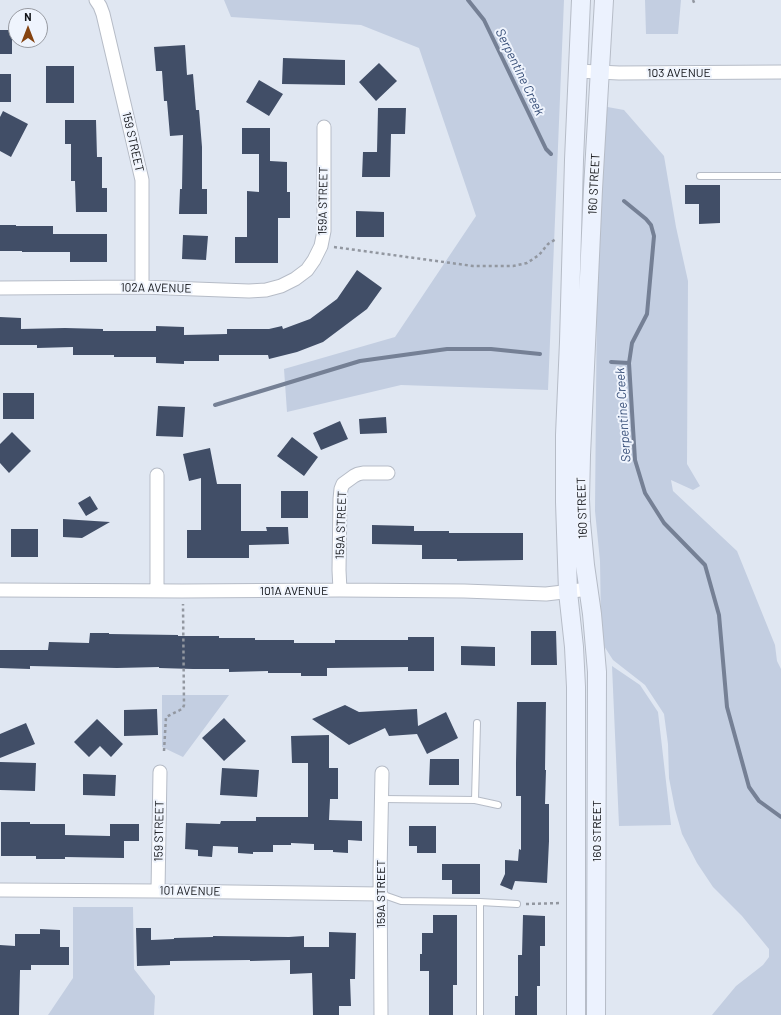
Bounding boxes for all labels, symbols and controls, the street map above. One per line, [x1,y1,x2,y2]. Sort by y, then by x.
north arrow [8,8,48,48]
text: N [24,10,32,23]
water label: Serpentine Creek [492,26,548,118]
street label: 103 AVENUE [647,66,711,80]
street label: 159 STREET [119,111,147,173]
street label: 160 STREET [585,153,603,215]
street label: 159A STREET [315,167,331,235]
street label: 102A AVENUE [120,280,192,296]
water label: Serpentine Creek [612,367,634,463]
street label: 160 STREET [574,477,590,539]
street label: 159A STREET [333,490,349,560]
street label: 101A AVENUE [260,584,328,598]
street label: 159 STREET [151,800,167,862]
street label: 160 STREET [590,800,604,862]
street label: 159A STREET [374,860,388,928]
street label: 101 AVENUE [159,883,221,899]

